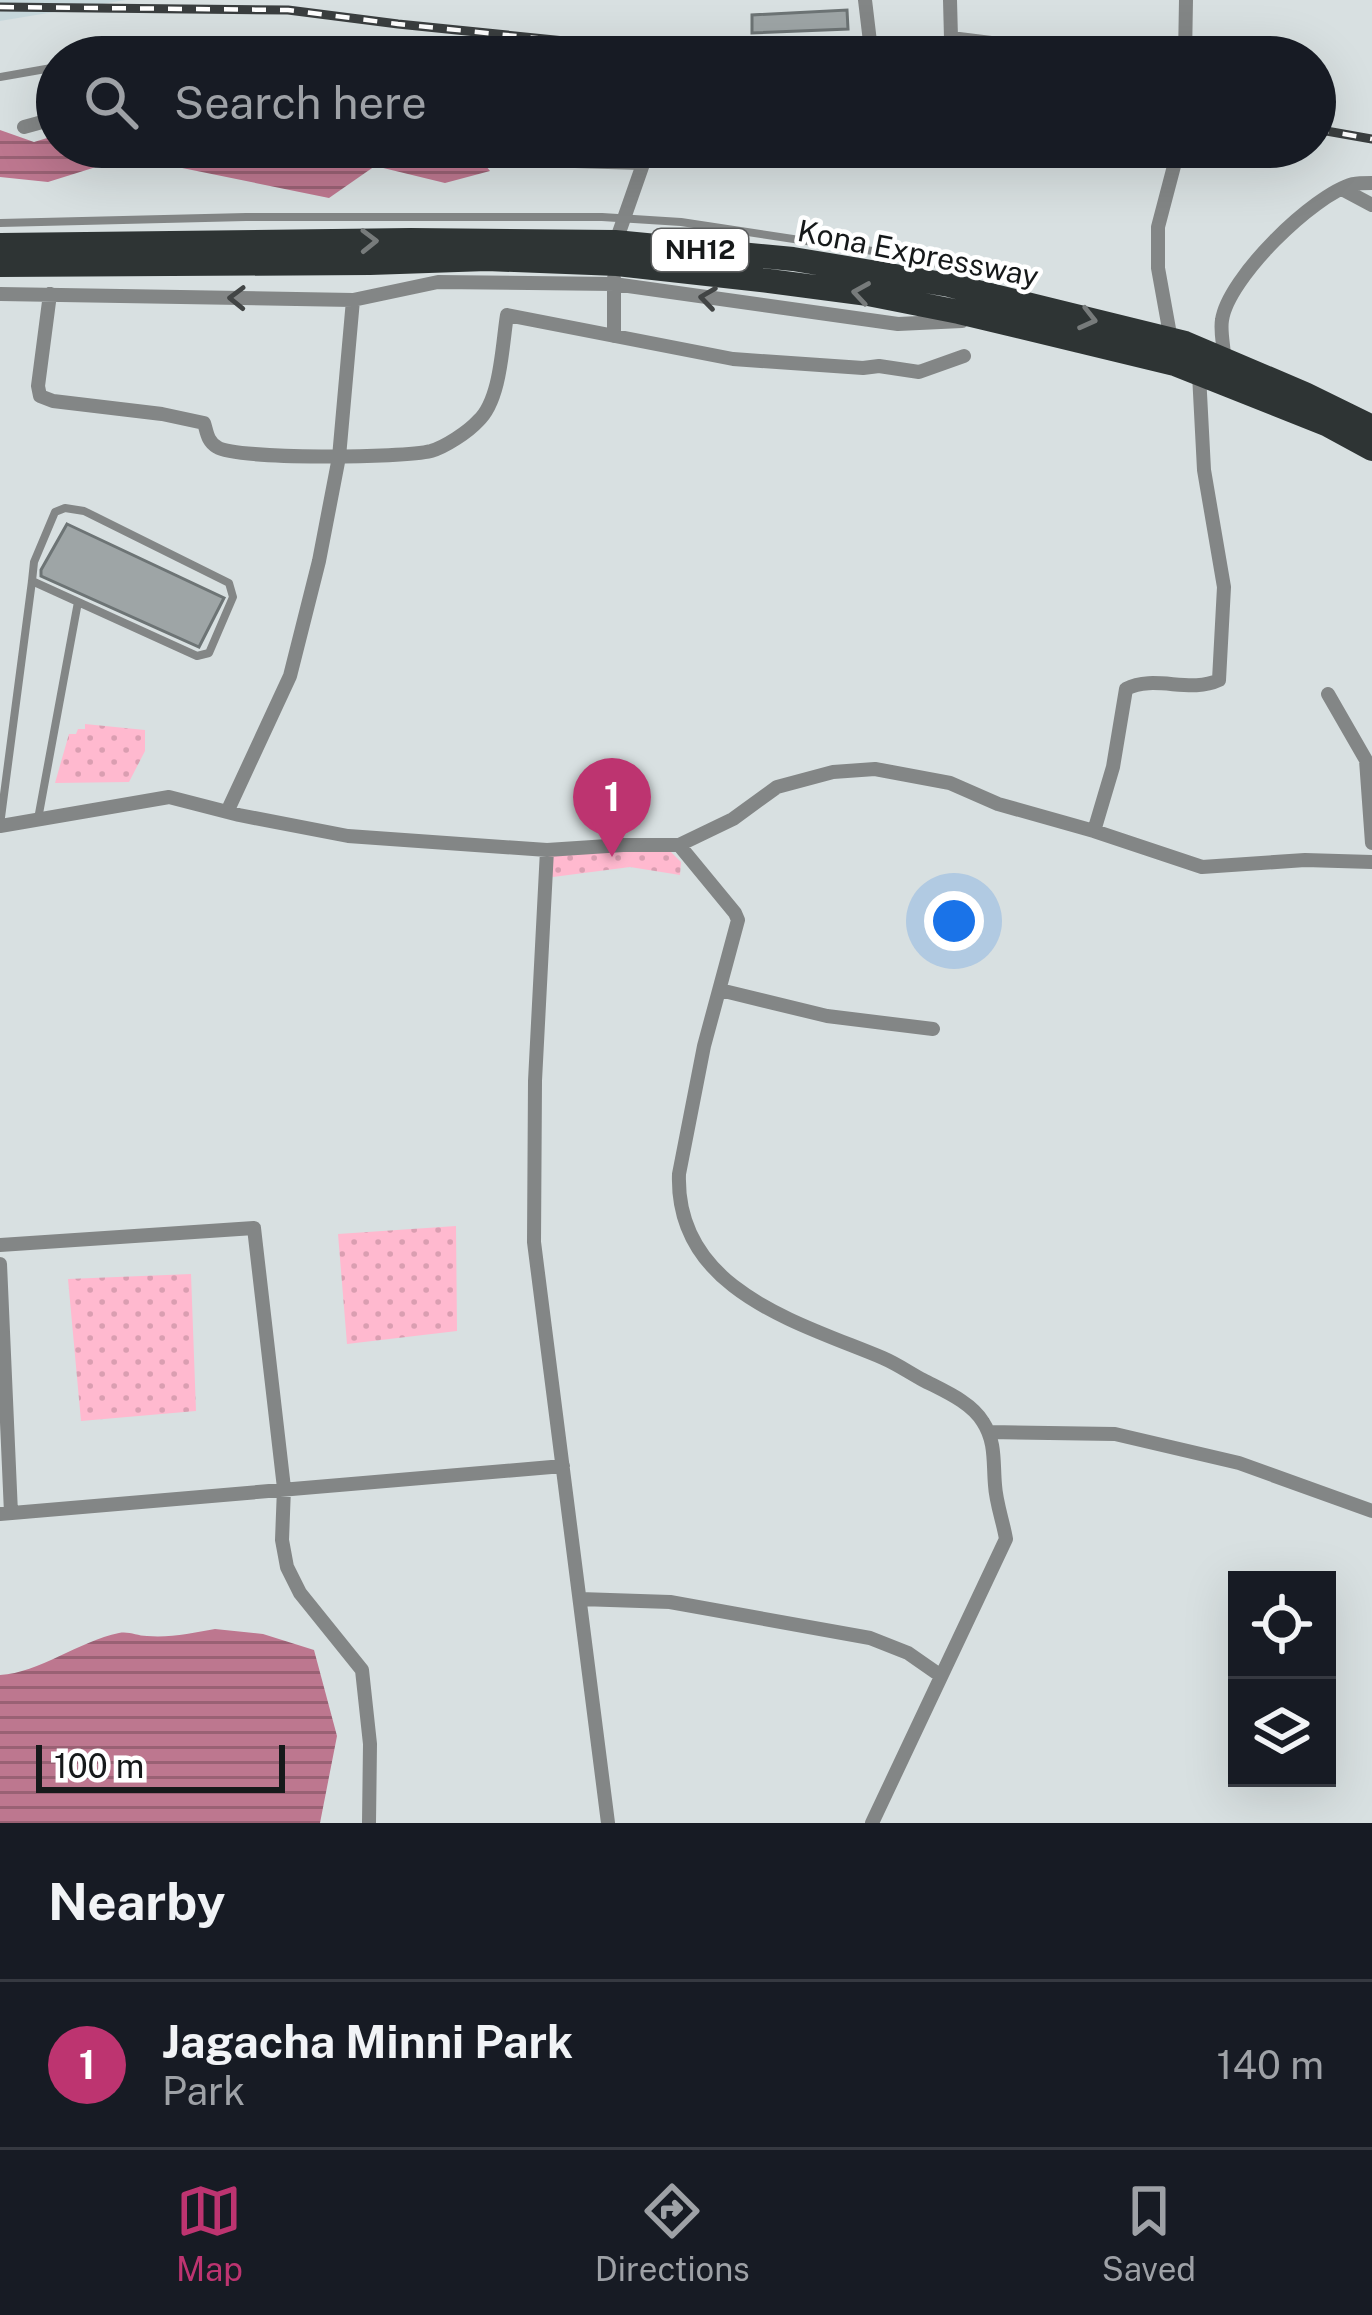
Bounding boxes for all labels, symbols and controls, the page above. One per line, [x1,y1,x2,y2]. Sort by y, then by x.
search box [36,36,1336,168]
icon: search [78,69,144,135]
text: Search here [174,76,427,129]
street label: Kona Expressway [795,212,1042,294]
one-way arrow [361,228,379,254]
road number: NH12 [652,229,748,271]
one-way arrow [851,281,870,307]
one-way arrow [227,285,246,311]
one-way arrow [698,286,718,312]
one-way arrow [1077,305,1097,330]
pin: 1 [573,758,651,857]
your location [924,891,984,951]
map controls [1228,1571,1336,1787]
button: locate [1228,1571,1336,1679]
button: layers [1228,1679,1336,1787]
scale bar [36,1739,285,1792]
text: 100 m [54,1747,144,1785]
text: Nearby [48,1872,225,1931]
text: Jagacha Minni Park [162,2015,573,2068]
text: 1 [79,2042,95,2088]
text: 140 m [1217,2042,1324,2088]
text: Park [162,2068,245,2114]
tab: Map [176,2178,243,2288]
tab: Directions [595,2178,750,2288]
tab: Saved [1102,2178,1196,2288]

